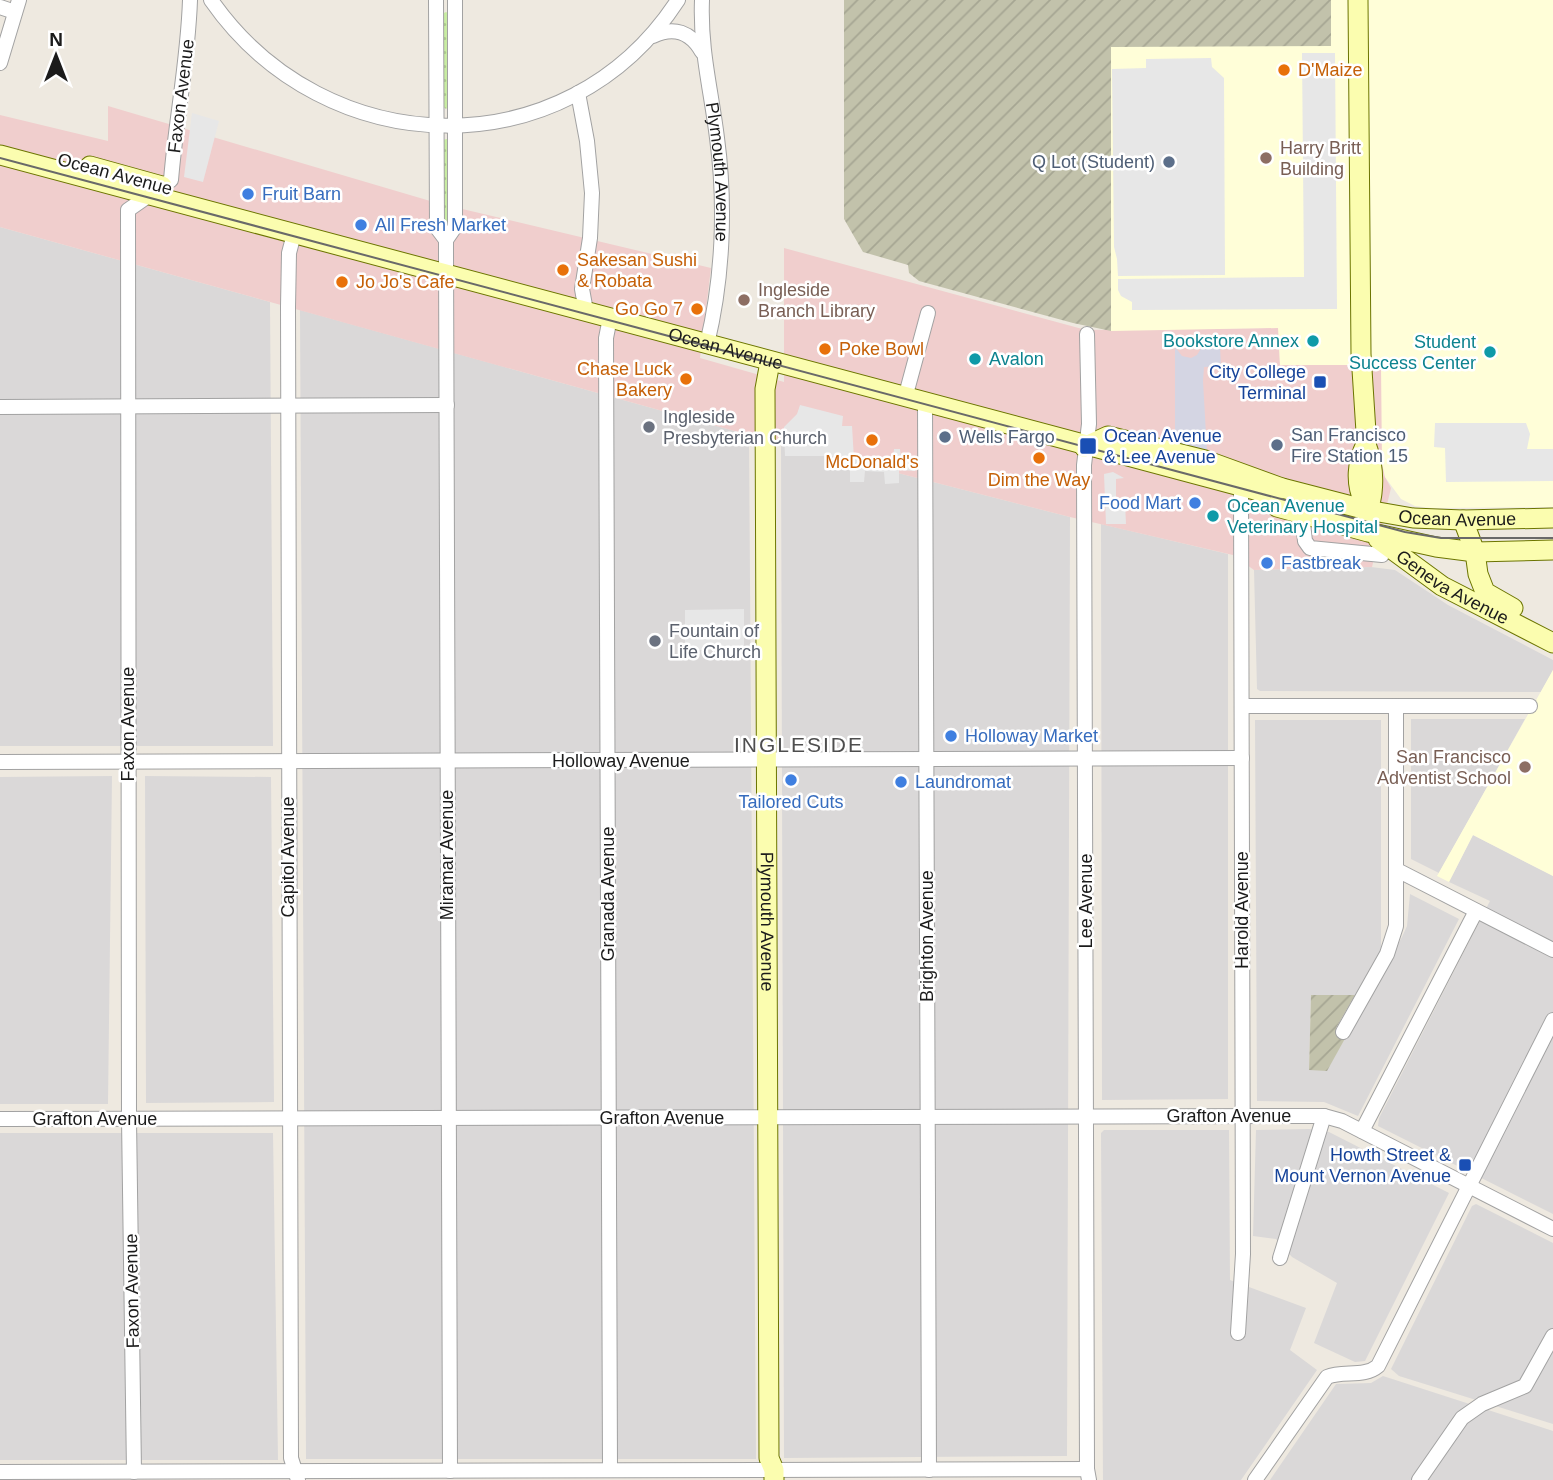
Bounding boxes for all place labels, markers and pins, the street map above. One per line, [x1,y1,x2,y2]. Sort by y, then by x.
place label: D'Maize [1298,60,1362,80]
marker: D'Maize [1276,62,1292,78]
place label: Harry Britt Building [1280,138,1361,179]
marker: Harry Britt Building [1258,150,1274,166]
place label: Q Lot (Student) [1032,152,1155,172]
marker: Q Lot (Student) [1161,154,1177,170]
place label: Fruit Barn [262,184,341,204]
marker: Fruit Barn [240,186,256,202]
place label: All Fresh Market [375,215,506,235]
marker: All Fresh Market [353,217,369,233]
place label: Sakesan Sushi & Robata [577,250,697,291]
marker: Sakesan Sushi & Robata [555,262,571,278]
place label: Jo Jo's Cafe [356,272,454,292]
marker: Jo Jo's Cafe [334,274,350,290]
place label: Ingleside Branch Library [758,280,875,321]
marker: Ingleside Branch Library [736,292,752,308]
place label: Go Go 7 [615,299,683,319]
marker: Go Go 7 [689,301,705,317]
place label: Bookstore Annex [1163,331,1299,351]
place label: Student Success Center [1349,332,1476,373]
marker: Bookstore Annex [1305,333,1321,349]
place label: Poke Bowl [839,339,924,359]
marker: Poke Bowl [817,341,833,357]
marker: Student Success Center [1482,344,1498,360]
place label: Avalon [989,349,1044,369]
marker: Avalon [967,351,983,367]
place label: Chase Luck Bakery [577,359,673,400]
place label: City College Terminal [1209,362,1306,403]
marker: Chase Luck Bakery [678,371,694,387]
marker: City College Terminal [1312,374,1328,390]
place label: Ingleside Presbyterian Church [663,407,827,448]
marker: Ingleside Presbyterian Church [641,419,657,435]
place label: San Francisco Fire Station 15 [1291,425,1408,466]
place label: Ocean Avenue & Lee Avenue [1104,426,1222,467]
place label: Wells Fargo [959,427,1055,447]
marker: Wells Fargo [937,429,953,445]
marker: McDonald's [864,432,880,448]
marker: Ocean Avenue & Lee Avenue [1078,436,1098,456]
marker: San Francisco Fire Station 15 [1269,437,1285,453]
marker: Dim the Way [1031,450,1047,466]
place label: McDonald's [825,452,919,472]
place label: Dim the Way [988,470,1090,490]
place label: Food Mart [1099,493,1181,513]
marker: Food Mart [1187,495,1203,511]
place label: Ocean Avenue Veterinary Hospital [1227,496,1378,537]
marker: Ocean Avenue Veterinary Hospital [1205,508,1221,524]
place label: Fastbreak [1281,553,1362,573]
marker: Fastbreak [1259,555,1275,571]
place label: Fountain of Life Church [669,621,761,662]
marker: Fountain of Life Church [647,633,663,649]
place label: Holloway Market [965,726,1098,746]
marker: Holloway Market [943,728,959,744]
place label: San Francisco Adventist School [1377,747,1511,788]
marker: San Francisco Adventist School [1517,759,1533,775]
marker: Tailored Cuts [783,772,799,788]
place label: Laundromat [915,772,1011,792]
marker: Laundromat [893,774,909,790]
place label: Tailored Cuts [738,792,844,812]
place label: Howth Street & Mount Vernon Avenue [1274,1145,1451,1186]
marker: Howth Street & Mount Vernon Avenue [1457,1157,1473,1173]

